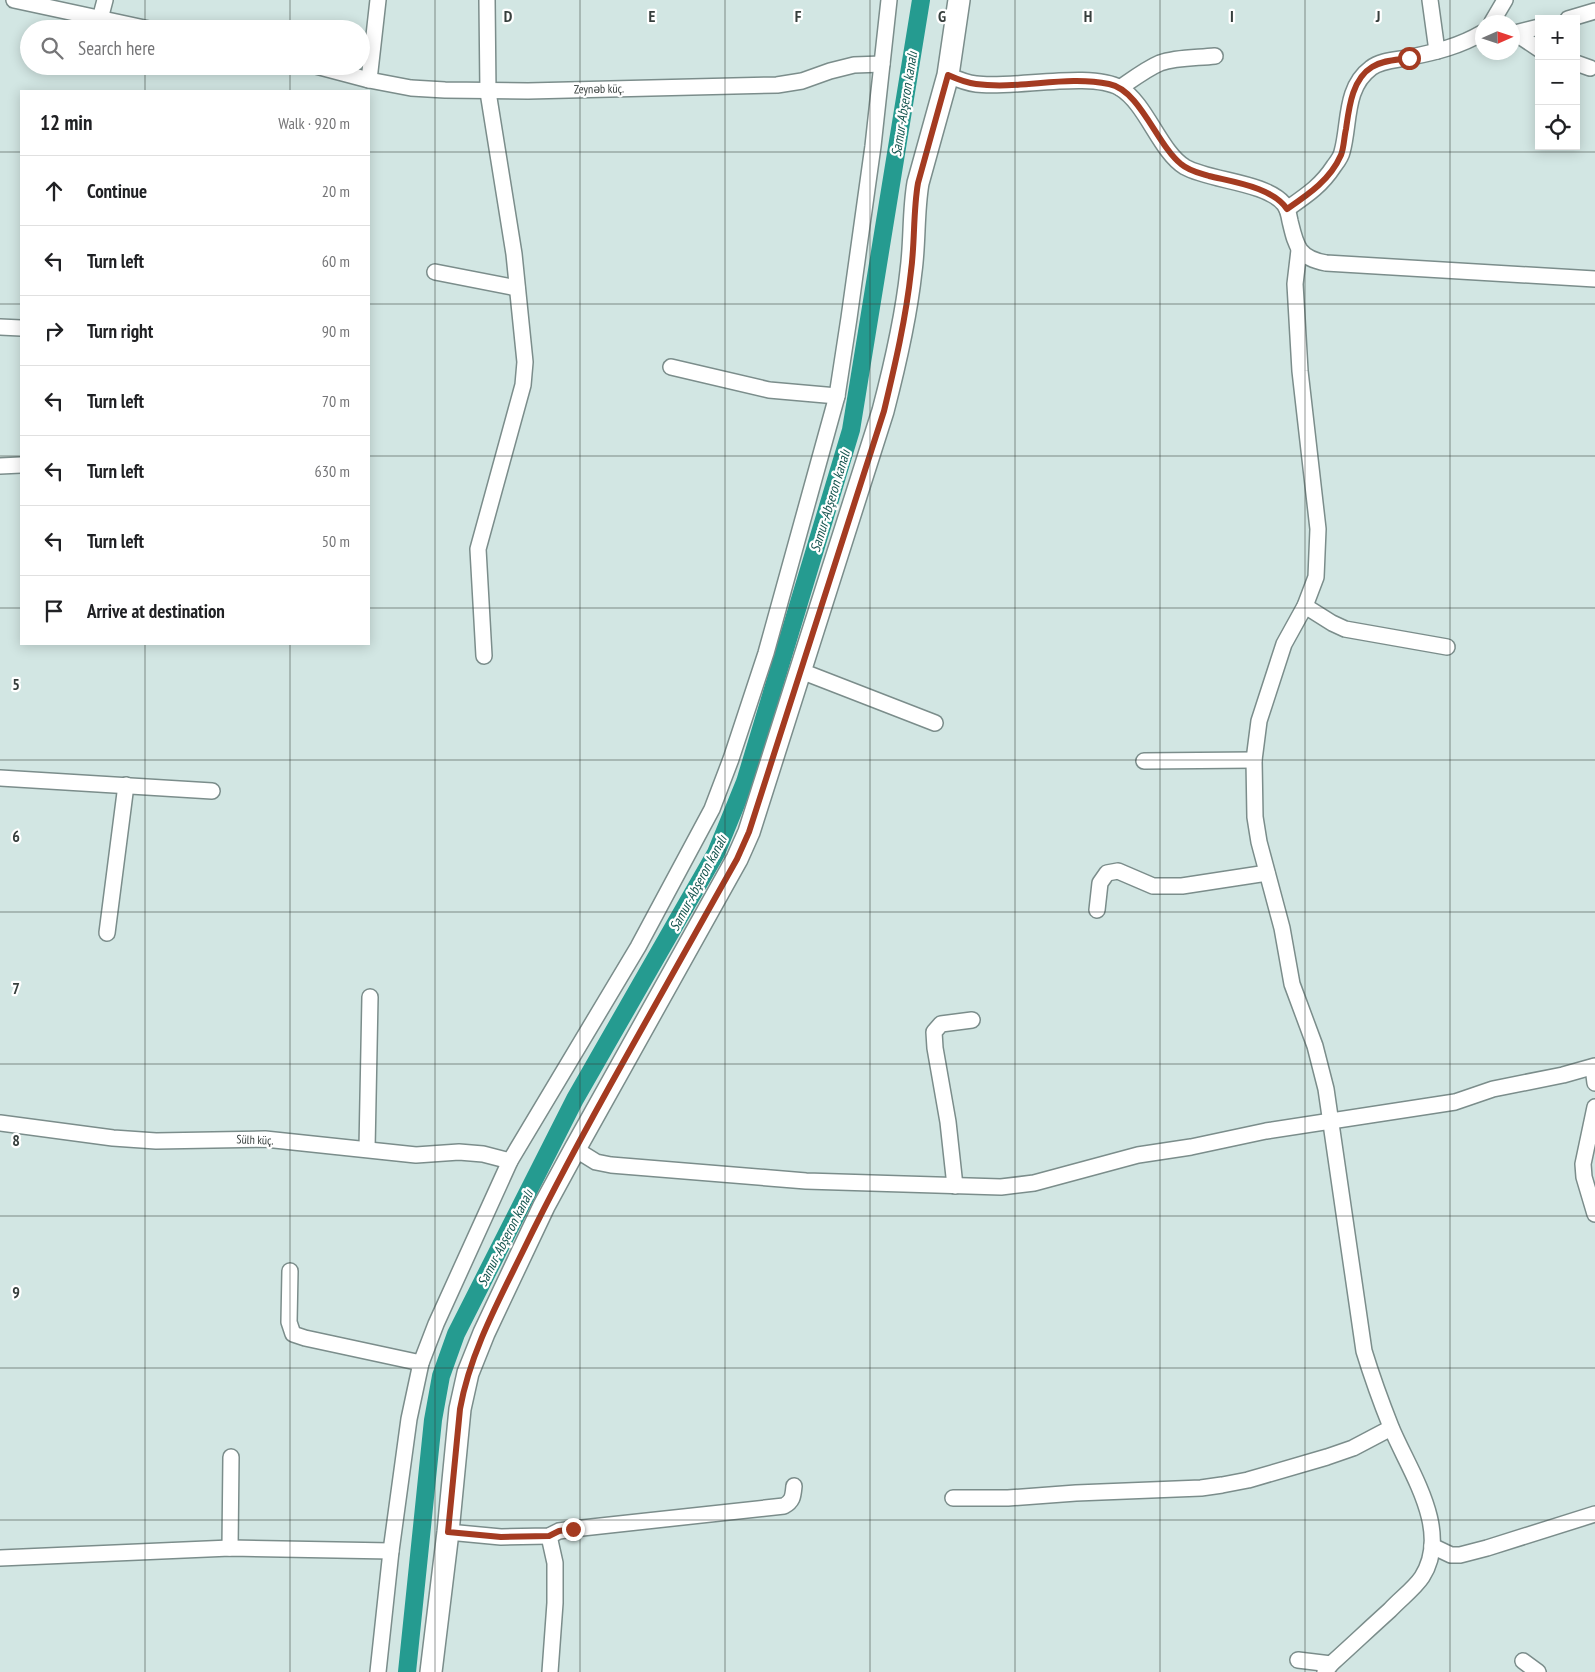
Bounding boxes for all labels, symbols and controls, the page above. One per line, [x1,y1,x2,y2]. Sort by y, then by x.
text: D [504,6,513,26]
text: E [649,6,656,26]
text: F [795,6,802,26]
text: G [938,6,946,26]
text: H [1084,6,1092,26]
text: I [1230,6,1234,26]
text: J [1375,6,1380,26]
north arrow [1475,15,1520,60]
map controls [1535,15,1580,150]
button: + [1535,15,1580,60]
search box [20,20,370,75]
icon: search [38,34,66,62]
text: Search here [78,36,155,60]
route start [1398,47,1421,70]
water label: Samur-Abşeron kanalı [887,49,921,158]
button: − [1535,60,1580,105]
street label: Zeynəb küç. [574,81,624,96]
button: locate [1535,105,1580,150]
text: 12 min [40,109,92,136]
text: Walk · 920 m [278,113,350,133]
icon: ahead [40,177,68,205]
text: Continue [87,179,147,203]
text: 20 m [322,181,350,201]
icon: left [40,247,68,275]
text: Turn left [87,249,144,273]
text: 60 m [322,251,350,271]
icon: right [40,317,68,345]
text: Turn right [87,319,153,343]
text: 90 m [322,321,350,341]
icon: left [40,387,68,415]
text: Turn left [87,389,144,413]
text: 70 m [322,391,350,411]
water label: Samur-Abşeron kanalı [806,447,854,554]
icon: left [40,457,68,485]
text: Turn left [87,459,144,483]
text: 630 m [315,461,350,481]
icon: left [40,527,68,555]
text: Turn left [87,529,144,553]
text: 50 m [322,531,350,551]
icon: arrive [40,597,68,625]
text: Arrive at destination [87,599,225,623]
text: 5 [12,674,20,694]
text: 6 [12,826,20,846]
water label: Samur-Abşeron kanalı [665,831,731,934]
text: 7 [12,978,20,998]
text: 8 [12,1130,20,1150]
street label: Sülh küç. [236,1131,274,1148]
water label: Samur-Abşeron kanalı [473,1186,537,1289]
text: 9 [12,1282,20,1302]
route end [562,1518,585,1541]

